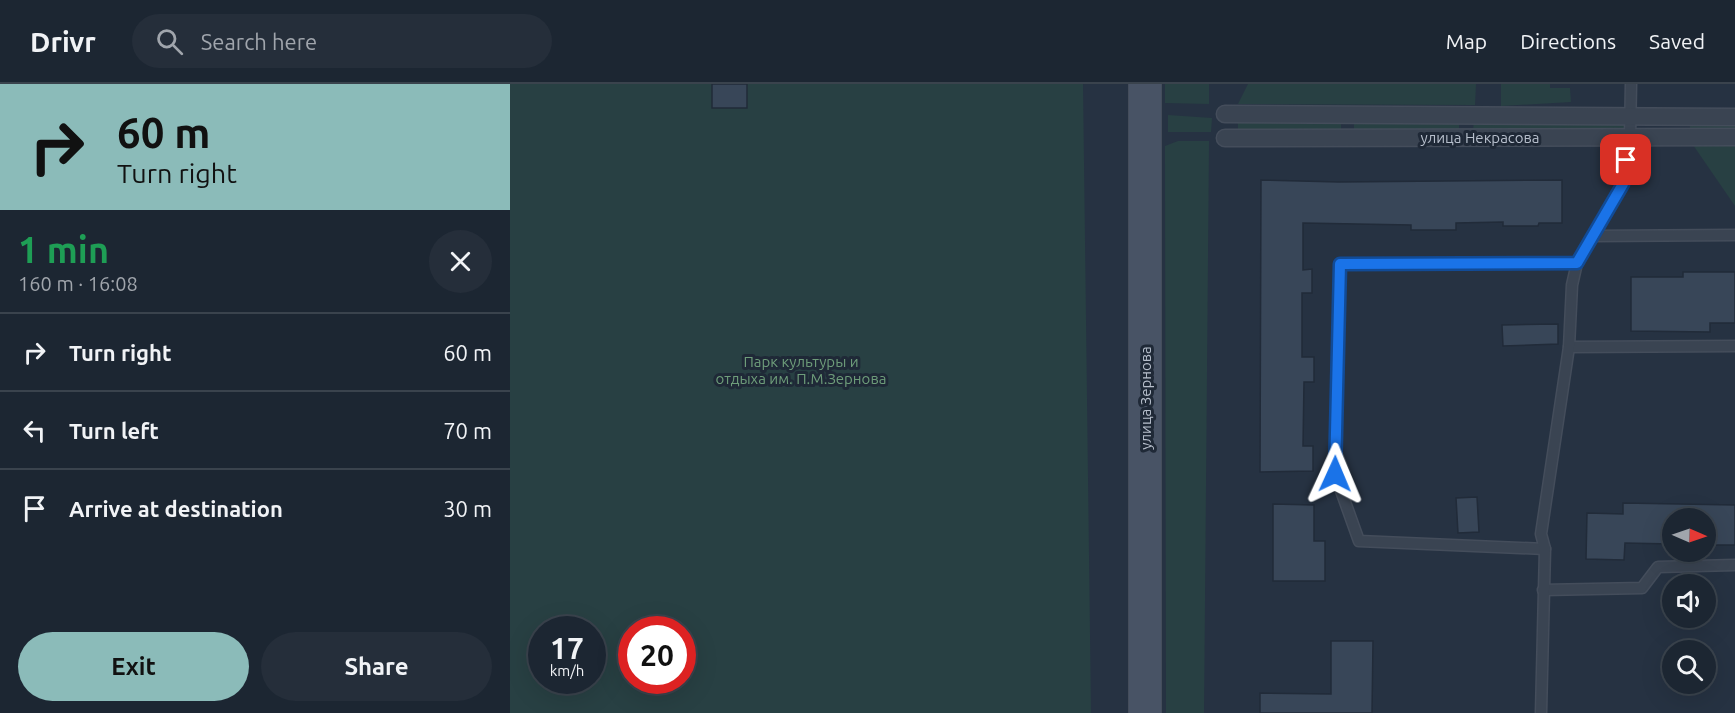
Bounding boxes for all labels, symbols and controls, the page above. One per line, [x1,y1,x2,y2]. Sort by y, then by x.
search box [132,14,552,68]
icon: search [153,25,186,58]
text: Drivr [30,26,96,57]
text: Search here [201,29,317,54]
text: Map [1446,29,1487,53]
text: Directions [1520,29,1616,53]
text: Saved [1649,29,1705,53]
icon: right [18,108,96,186]
text: 60 m [117,109,211,156]
street label: улица Некрасова [1420,129,1540,146]
pin [1600,134,1651,185]
icon: arrive [1609,143,1642,176]
text: Turn right [117,158,237,188]
text: 1 min [18,229,109,270]
button: close [429,230,492,293]
text: 160 m · 16:08 [18,272,138,295]
icon: right [18,336,51,369]
text: Turn right [69,340,171,365]
text: 60 m [443,340,492,365]
street label: улица Зернова [1137,346,1154,450]
park label: Парк культуры и отдыха им. П.М.Зернова [716,353,886,387]
icon: left [18,414,51,447]
text: Turn left [69,418,159,443]
text: 70 m [443,418,492,443]
position arrow [1303,442,1367,506]
icon: arrive [18,492,51,525]
text: Arrive at destination [69,496,283,521]
text: 30 m [443,496,492,521]
north arrow [1662,508,1716,562]
map controls [1662,508,1716,694]
button: sound [1662,574,1716,628]
speed limit sign: 20 [618,616,696,694]
text: 17 [550,631,584,665]
button: Exit [18,632,249,701]
button: Share [261,632,492,701]
button: search [1662,640,1716,694]
text: km/h [550,662,584,679]

